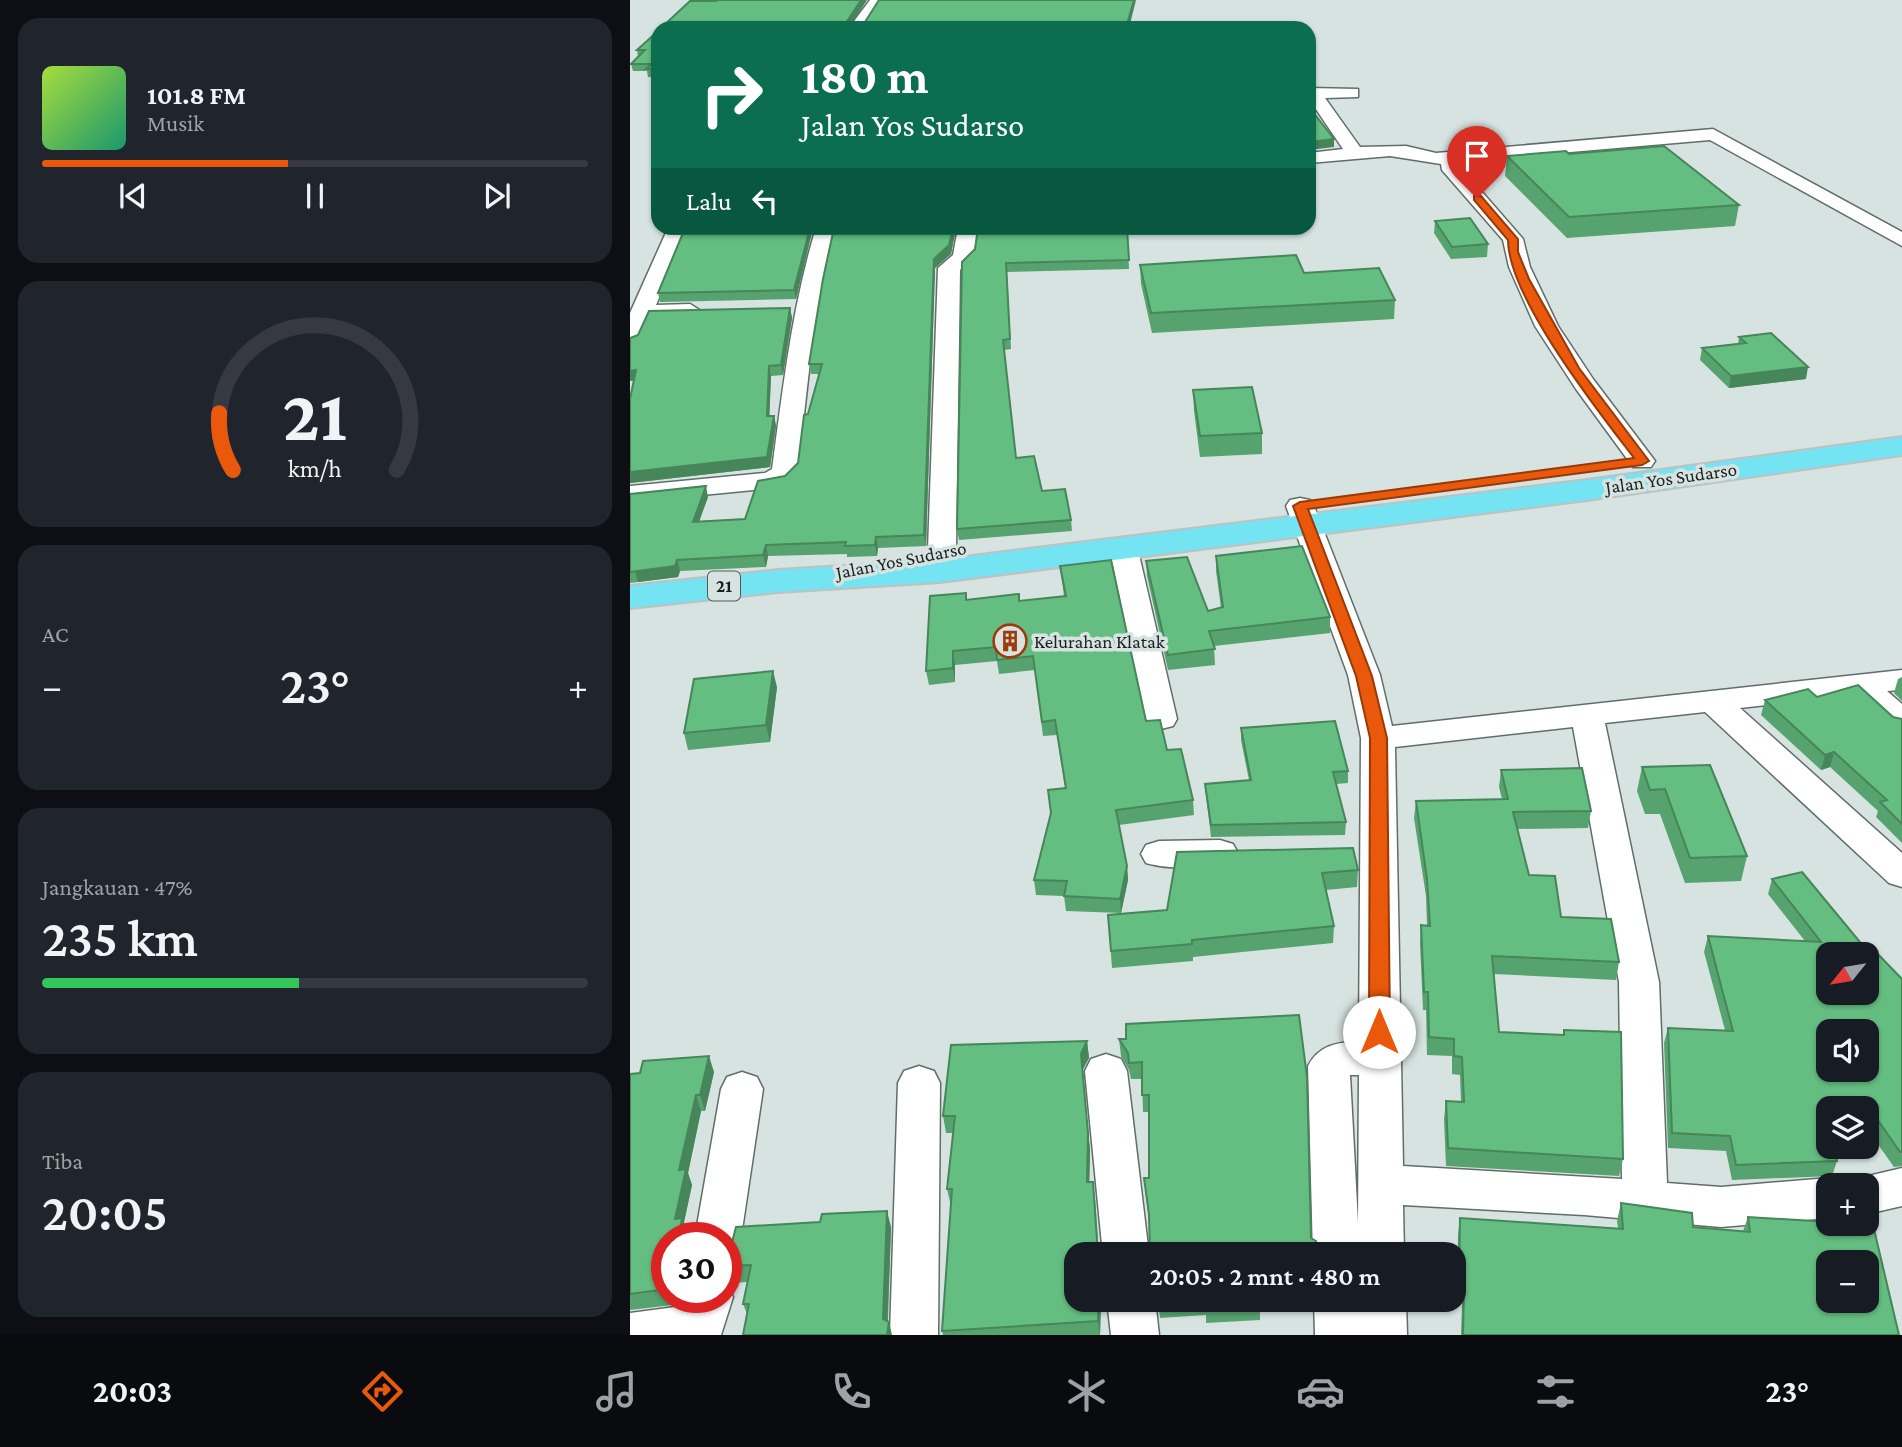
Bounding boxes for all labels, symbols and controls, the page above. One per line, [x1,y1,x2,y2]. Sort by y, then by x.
icon: right [686,49,777,140]
text: 180 m [801,49,929,104]
text: 101.8 FM [147,81,246,110]
text: Jalan Yos Sudarso [801,107,1024,143]
text: Musik [147,110,204,136]
pin [1447,126,1507,198]
icon: arrive [1458,137,1496,175]
icon: previous [114,177,152,215]
icon: pause [296,177,334,215]
icon: next [478,177,516,215]
icon: left [746,182,784,220]
text: Lalu [686,187,732,216]
text: 21 [283,376,347,457]
text: km/h [288,455,342,482]
street label: Jalan Yos Sudarso [1602,458,1738,498]
street label: Jalan Yos Sudarso [832,537,968,583]
road number: 21 [708,572,740,600]
text: AC [42,621,69,647]
building icon: Kelurahan Klatak [991,622,1029,660]
place label: Kelurahan Klatak [1034,631,1166,652]
text: 23° [280,656,350,714]
text: − [42,665,62,707]
text: + [568,665,588,707]
text: Jangkauan · 47% [42,874,193,900]
text: 235 km [42,909,198,967]
north arrow [1816,942,1880,1004]
map controls [1816,942,1879,1313]
position arrow [1342,995,1416,1069]
button: sound [1816,1019,1879,1082]
button: layers [1816,1096,1879,1159]
text: Tiba [42,1148,83,1174]
button: + [1816,1173,1879,1236]
text: 20:05 [42,1183,168,1241]
speed limit sign: 30 [651,1222,742,1313]
button: − [1816,1250,1879,1313]
text: 20:05 · 2 mnt · 480 m [1150,1262,1380,1291]
icon: directions [358,1367,407,1416]
icon: music [592,1367,641,1416]
icon: phone [827,1367,876,1416]
icon: climate [1062,1367,1111,1416]
icon: car [1296,1367,1345,1416]
icon: filters [1531,1367,1580,1416]
text: 20:03 [93,1373,172,1409]
text: 23° [1765,1373,1809,1409]

